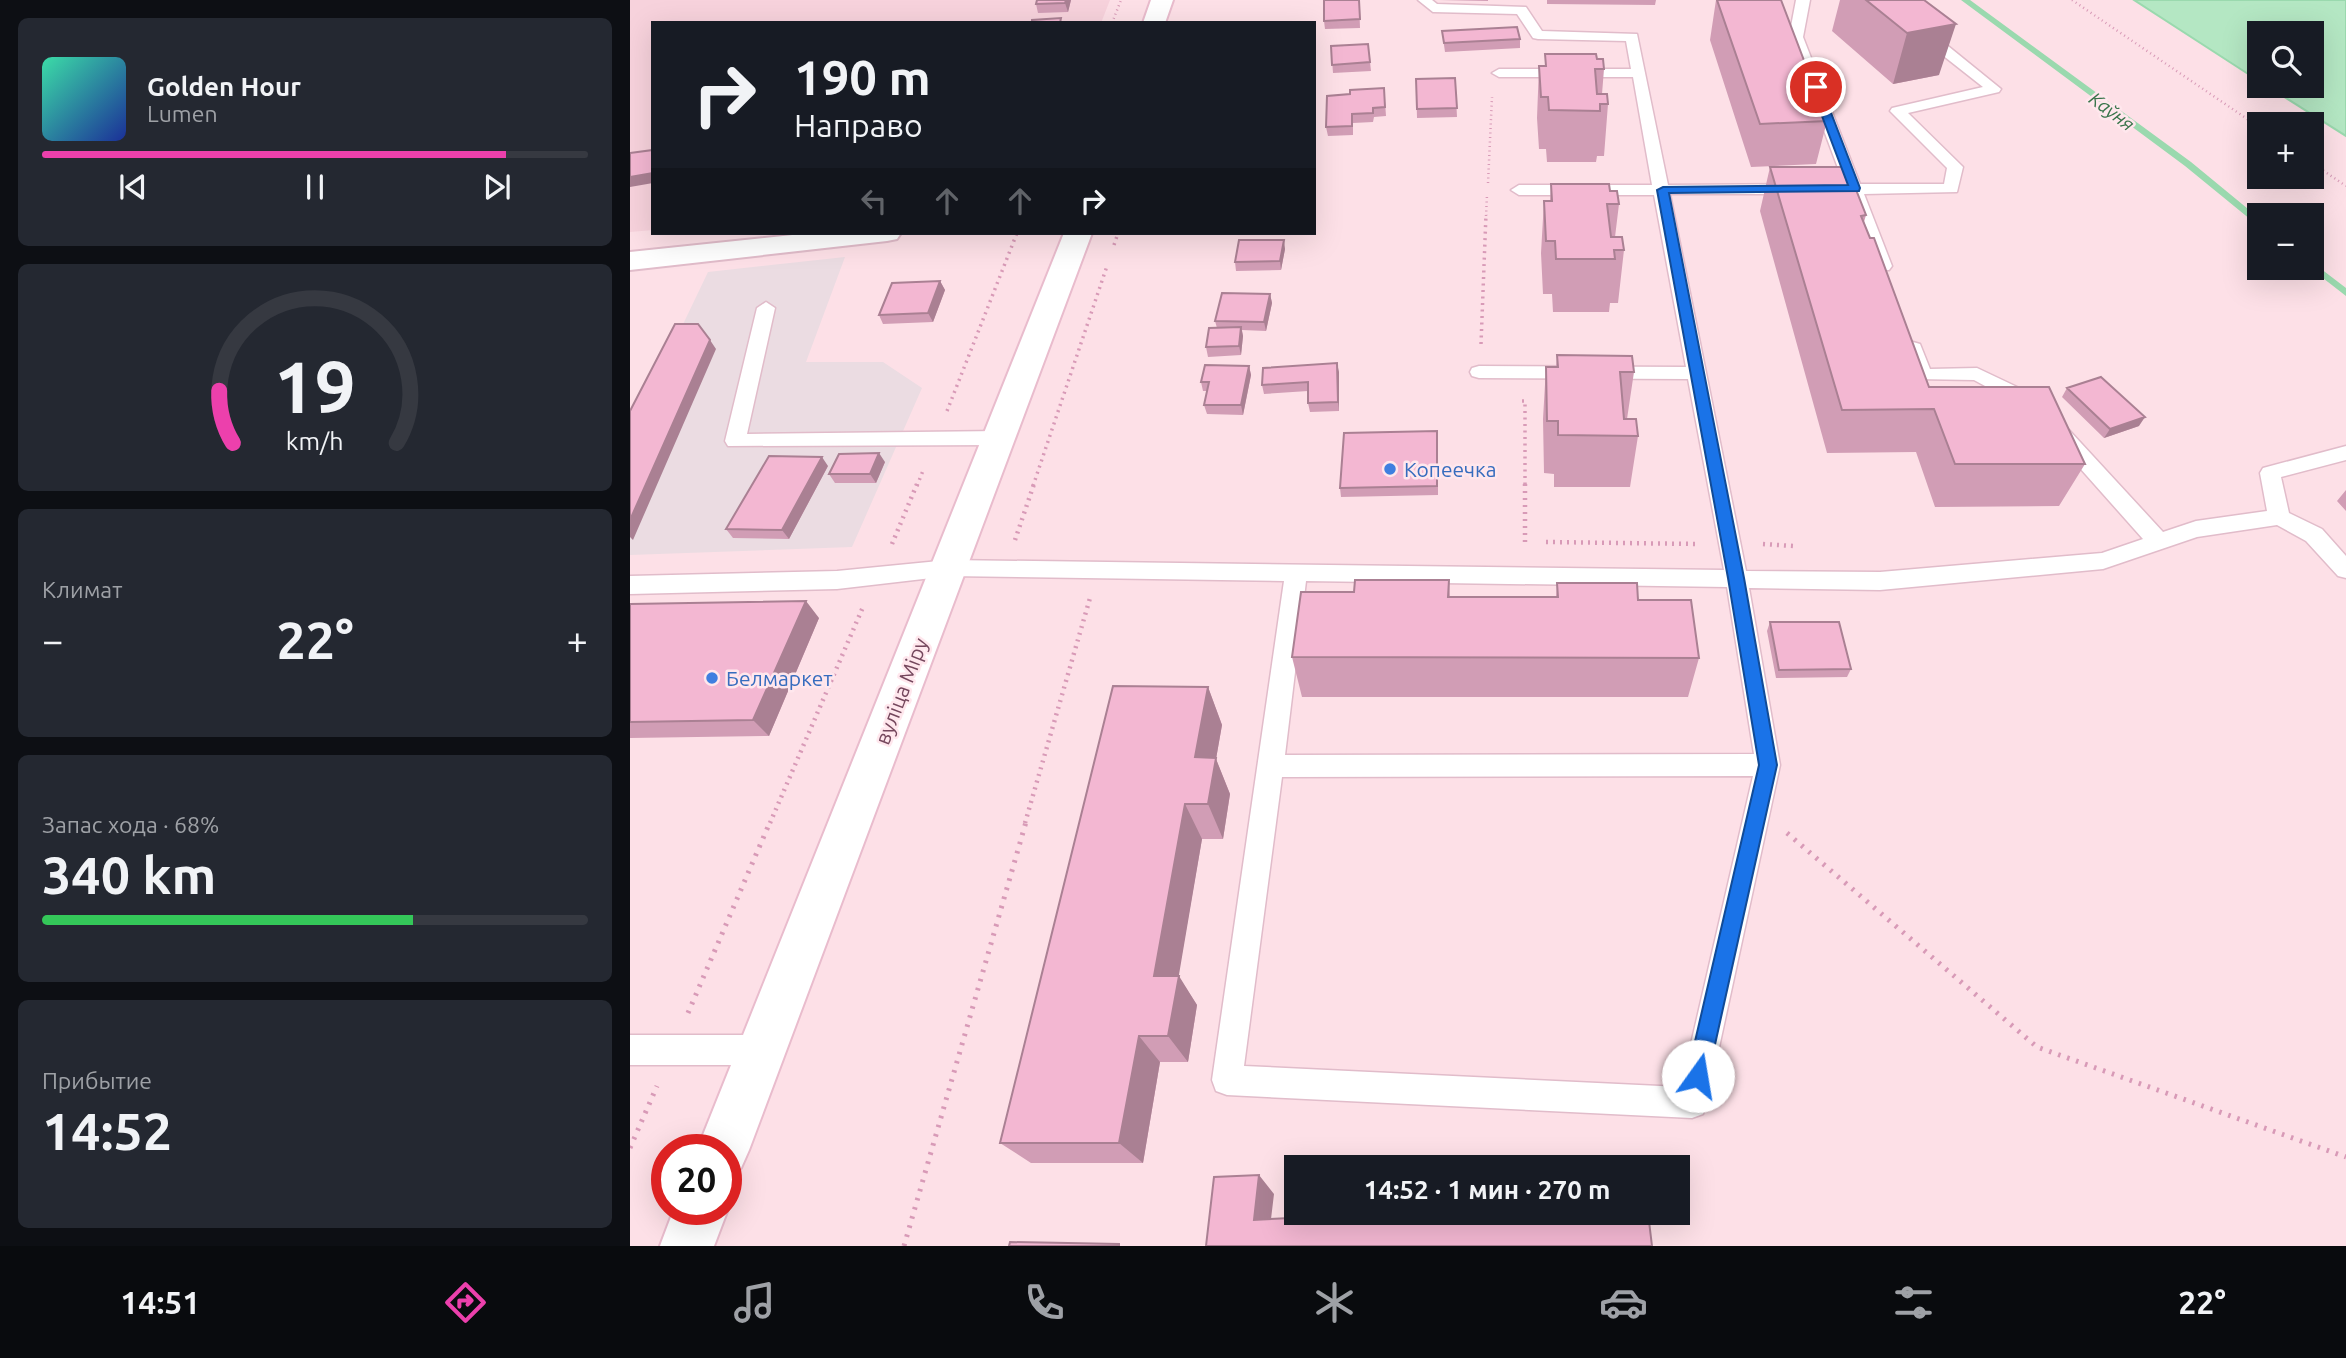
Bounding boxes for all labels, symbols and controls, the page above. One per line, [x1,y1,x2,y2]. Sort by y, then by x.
map controls [2247,21,2324,280]
button: search [2247,21,2324,98]
icon: right [679,49,770,140]
text: 190 m [794,49,931,104]
pin [1786,57,1846,117]
icon: arrive [1797,68,1835,106]
text: Golden Hour [147,72,301,101]
water label: Каўня [2085,87,2139,135]
text: Lumen [147,101,218,126]
text: Направо [794,107,923,143]
button: + [2247,112,2324,189]
icon: previous [114,168,152,206]
icon: pause [296,168,334,206]
icon: next [478,168,516,206]
icon: left [855,182,893,220]
icon: ahead [928,182,966,220]
icon: ahead [1001,182,1039,220]
icon: right [1074,182,1112,220]
button: − [2247,203,2324,280]
text: 19 [274,346,356,428]
text: km/h [286,427,344,455]
place label: Копеечка [1404,457,1497,481]
marker: Копеечка [1382,461,1398,477]
text: Климат [42,577,122,602]
text: 22° [276,611,354,669]
text: − [42,619,63,661]
text: + [567,619,588,661]
street label: вуліца Міру [870,634,932,748]
place label: Белмаркет [726,666,833,690]
marker: Белмаркет [704,670,720,686]
text: Запас хода · 68% [42,812,219,837]
text: 340 km [42,846,216,904]
position arrow [1661,1039,1735,1113]
text: Прибытие [42,1068,152,1093]
text: 14:52 [42,1102,172,1160]
speed limit sign: 20 [651,1134,742,1225]
text: 14:52 · 1 мин · 270 m [1364,1175,1610,1204]
icon: directions [441,1278,490,1327]
icon: music [730,1278,779,1327]
icon: phone [1020,1278,1069,1327]
icon: climate [1310,1278,1359,1327]
icon: car [1599,1278,1648,1327]
icon: filters [1889,1278,1938,1327]
text: 14:51 [120,1284,200,1320]
text: 22° [2178,1284,2226,1320]

